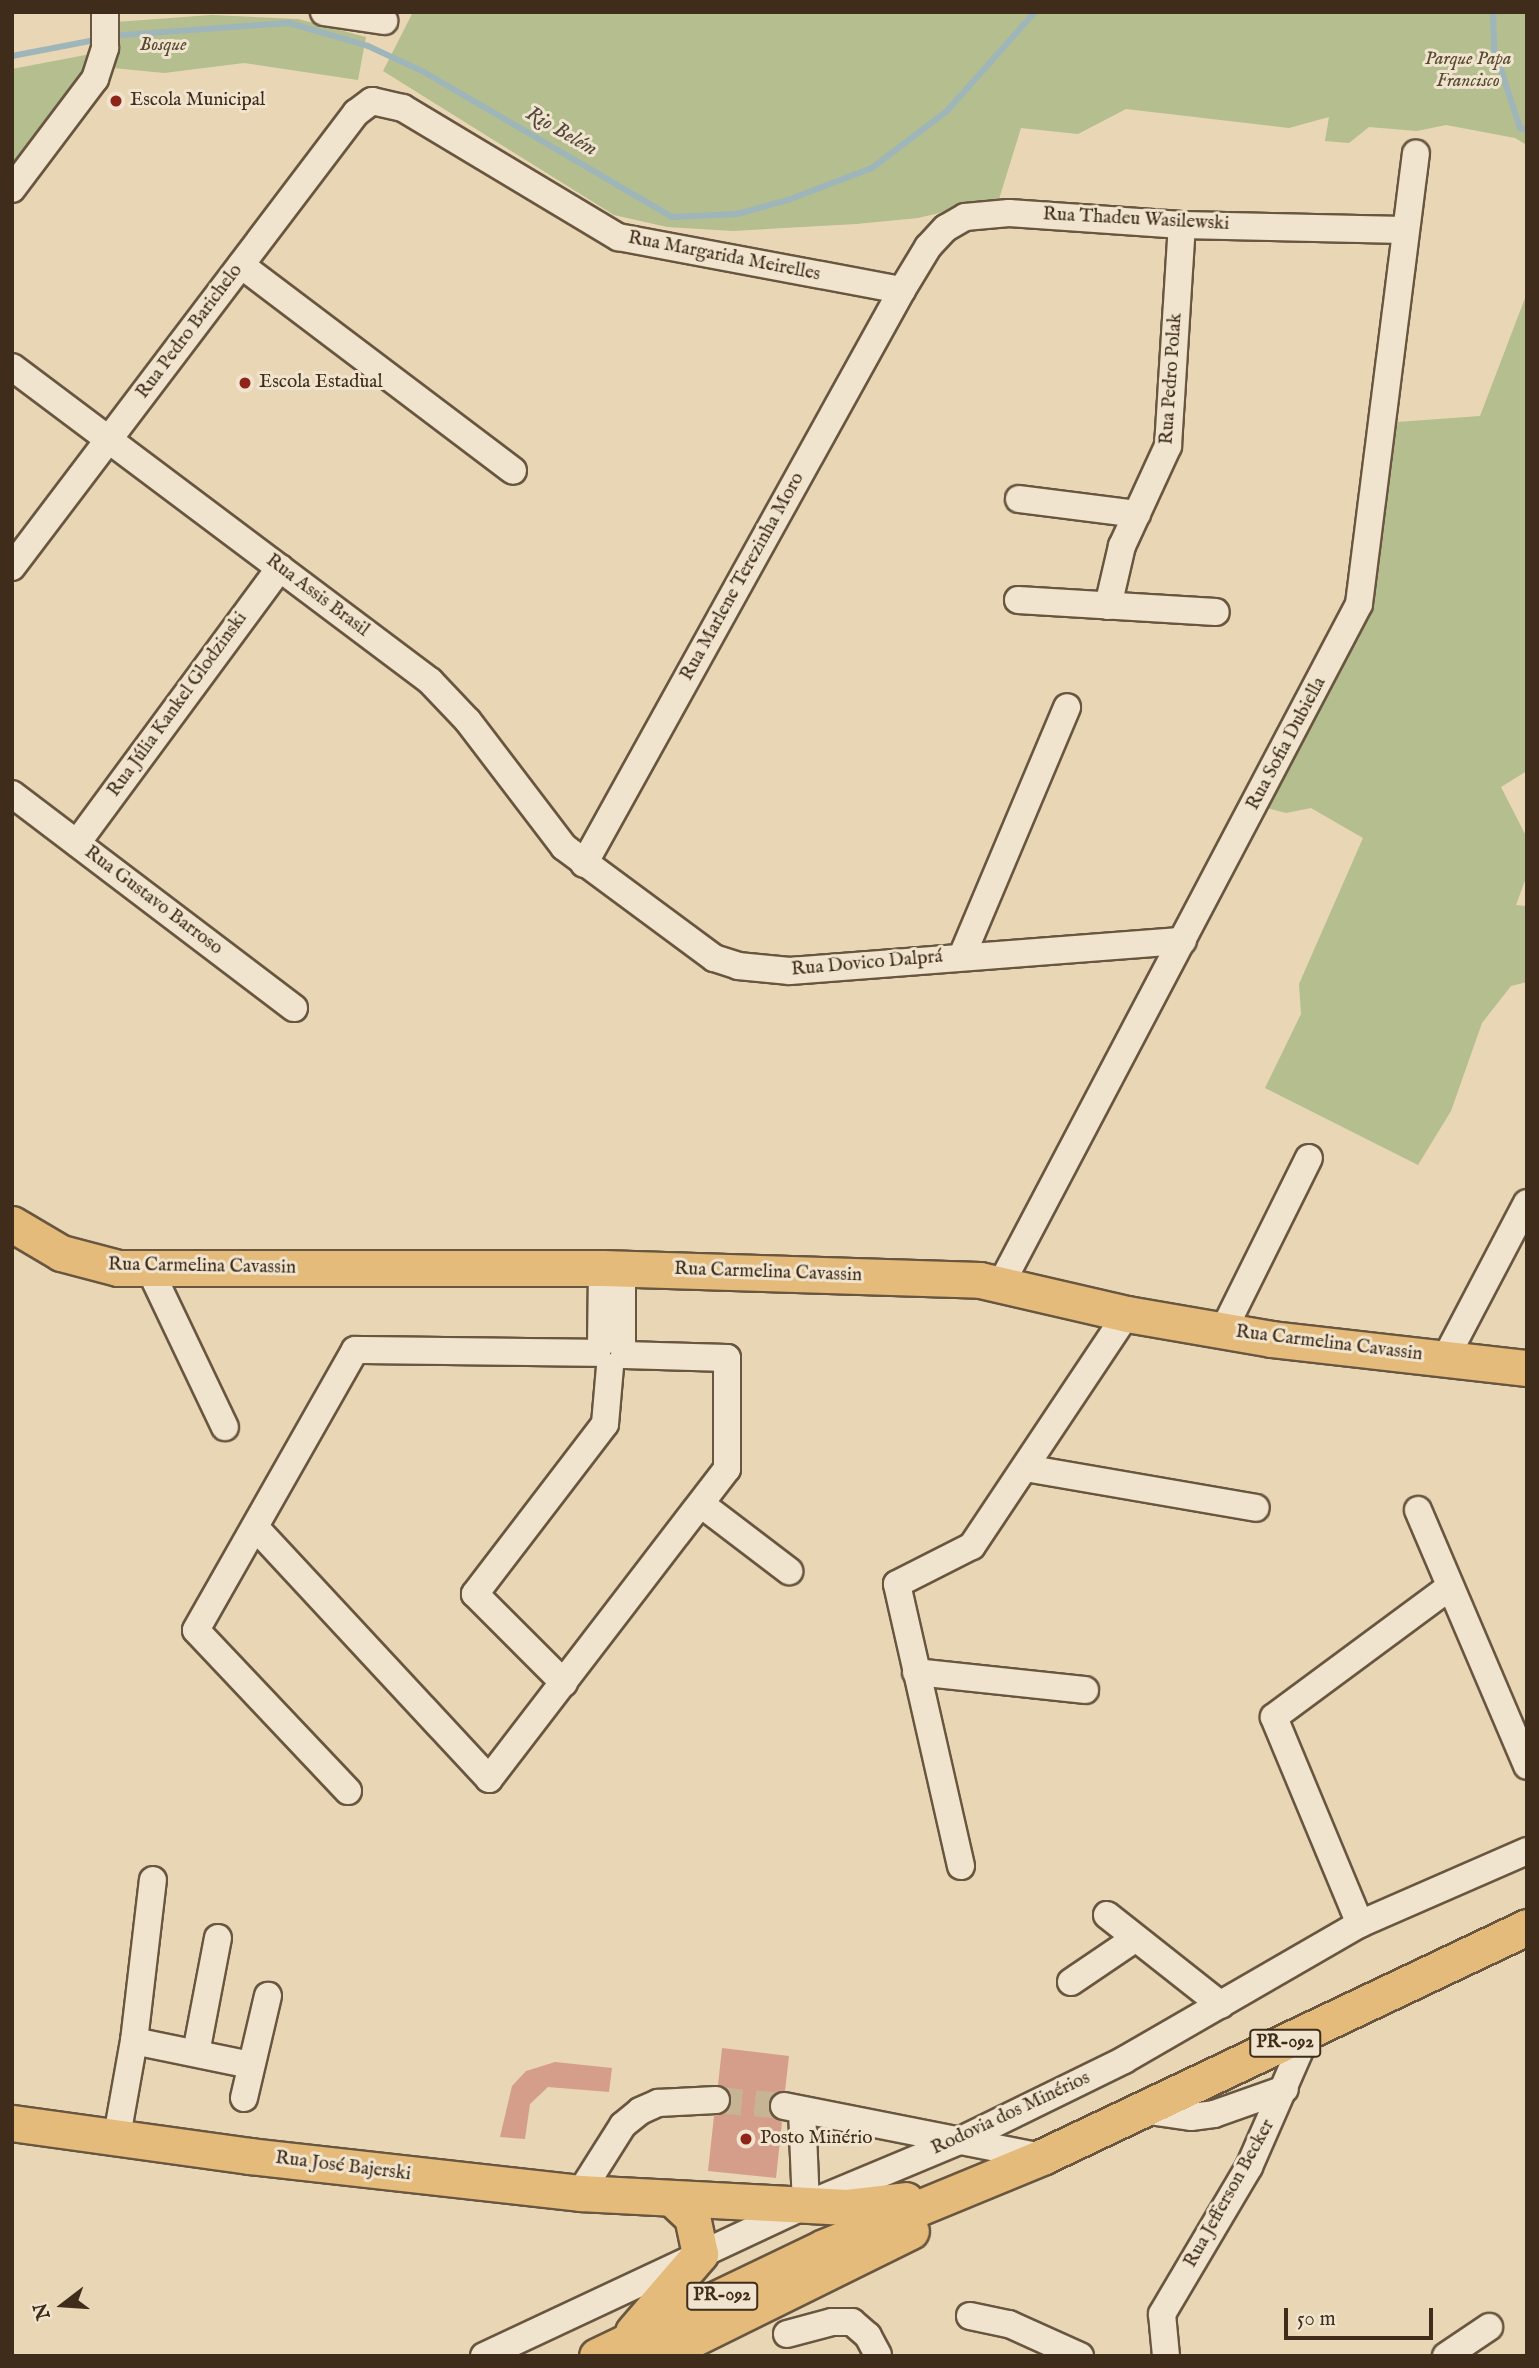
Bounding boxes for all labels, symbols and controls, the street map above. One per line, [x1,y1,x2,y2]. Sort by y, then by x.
park label: Bosque [139,35,187,57]
park label: Parque Papa Francisco [1425,49,1511,93]
place label: Escola Municipal [130,90,265,112]
marker: Escola Municipal [108,93,124,109]
water label: Rio Belém [521,102,601,162]
street label: Rua Thadeu Wasilewski [1042,204,1230,236]
street label: Rua Margarida Meirelles [626,227,822,287]
street label: Rua Pedro Barichelo [132,260,248,404]
street label: Rua Pedro Polak [1156,312,1188,446]
place label: Escola Estadual [259,372,383,394]
marker: Escola Estadual [237,375,253,391]
street label: Rua Marlene Terezinha Moro [676,469,810,685]
street label: Rua Assis Brasil [261,550,373,642]
street label: Rua Júlia Kankel Glodzinski [103,608,253,802]
street label: Rua Sofia Dubiella [1242,674,1332,814]
street label: Rua Gustavo Barroso [79,842,227,960]
street label: Rua Dovico Dalprá [790,946,944,982]
street label: Rua Carmelina Cavassin [108,1254,296,1280]
street label: Rua Carmelina Cavassin [674,1258,862,1288]
street label: Rua Carmelina Cavassin [1234,1321,1424,1367]
road number: PR-092 [1248,2028,1322,2057]
street label: Rodovia dos Minérios [928,2067,1094,2161]
street label: Rua Jefferson Becker [1180,2116,1280,2272]
place label: Posto Minério [760,2128,872,2150]
marker: Posto Minério [738,2131,754,2147]
street label: Rua José Bajerski [274,2147,412,2187]
north arrow [28,2270,98,2340]
road number: PR-092 [685,2282,759,2310]
scale bar [1287,2294,1436,2338]
text: N [29,2300,57,2323]
text: 50 m [1297,2306,1336,2333]

